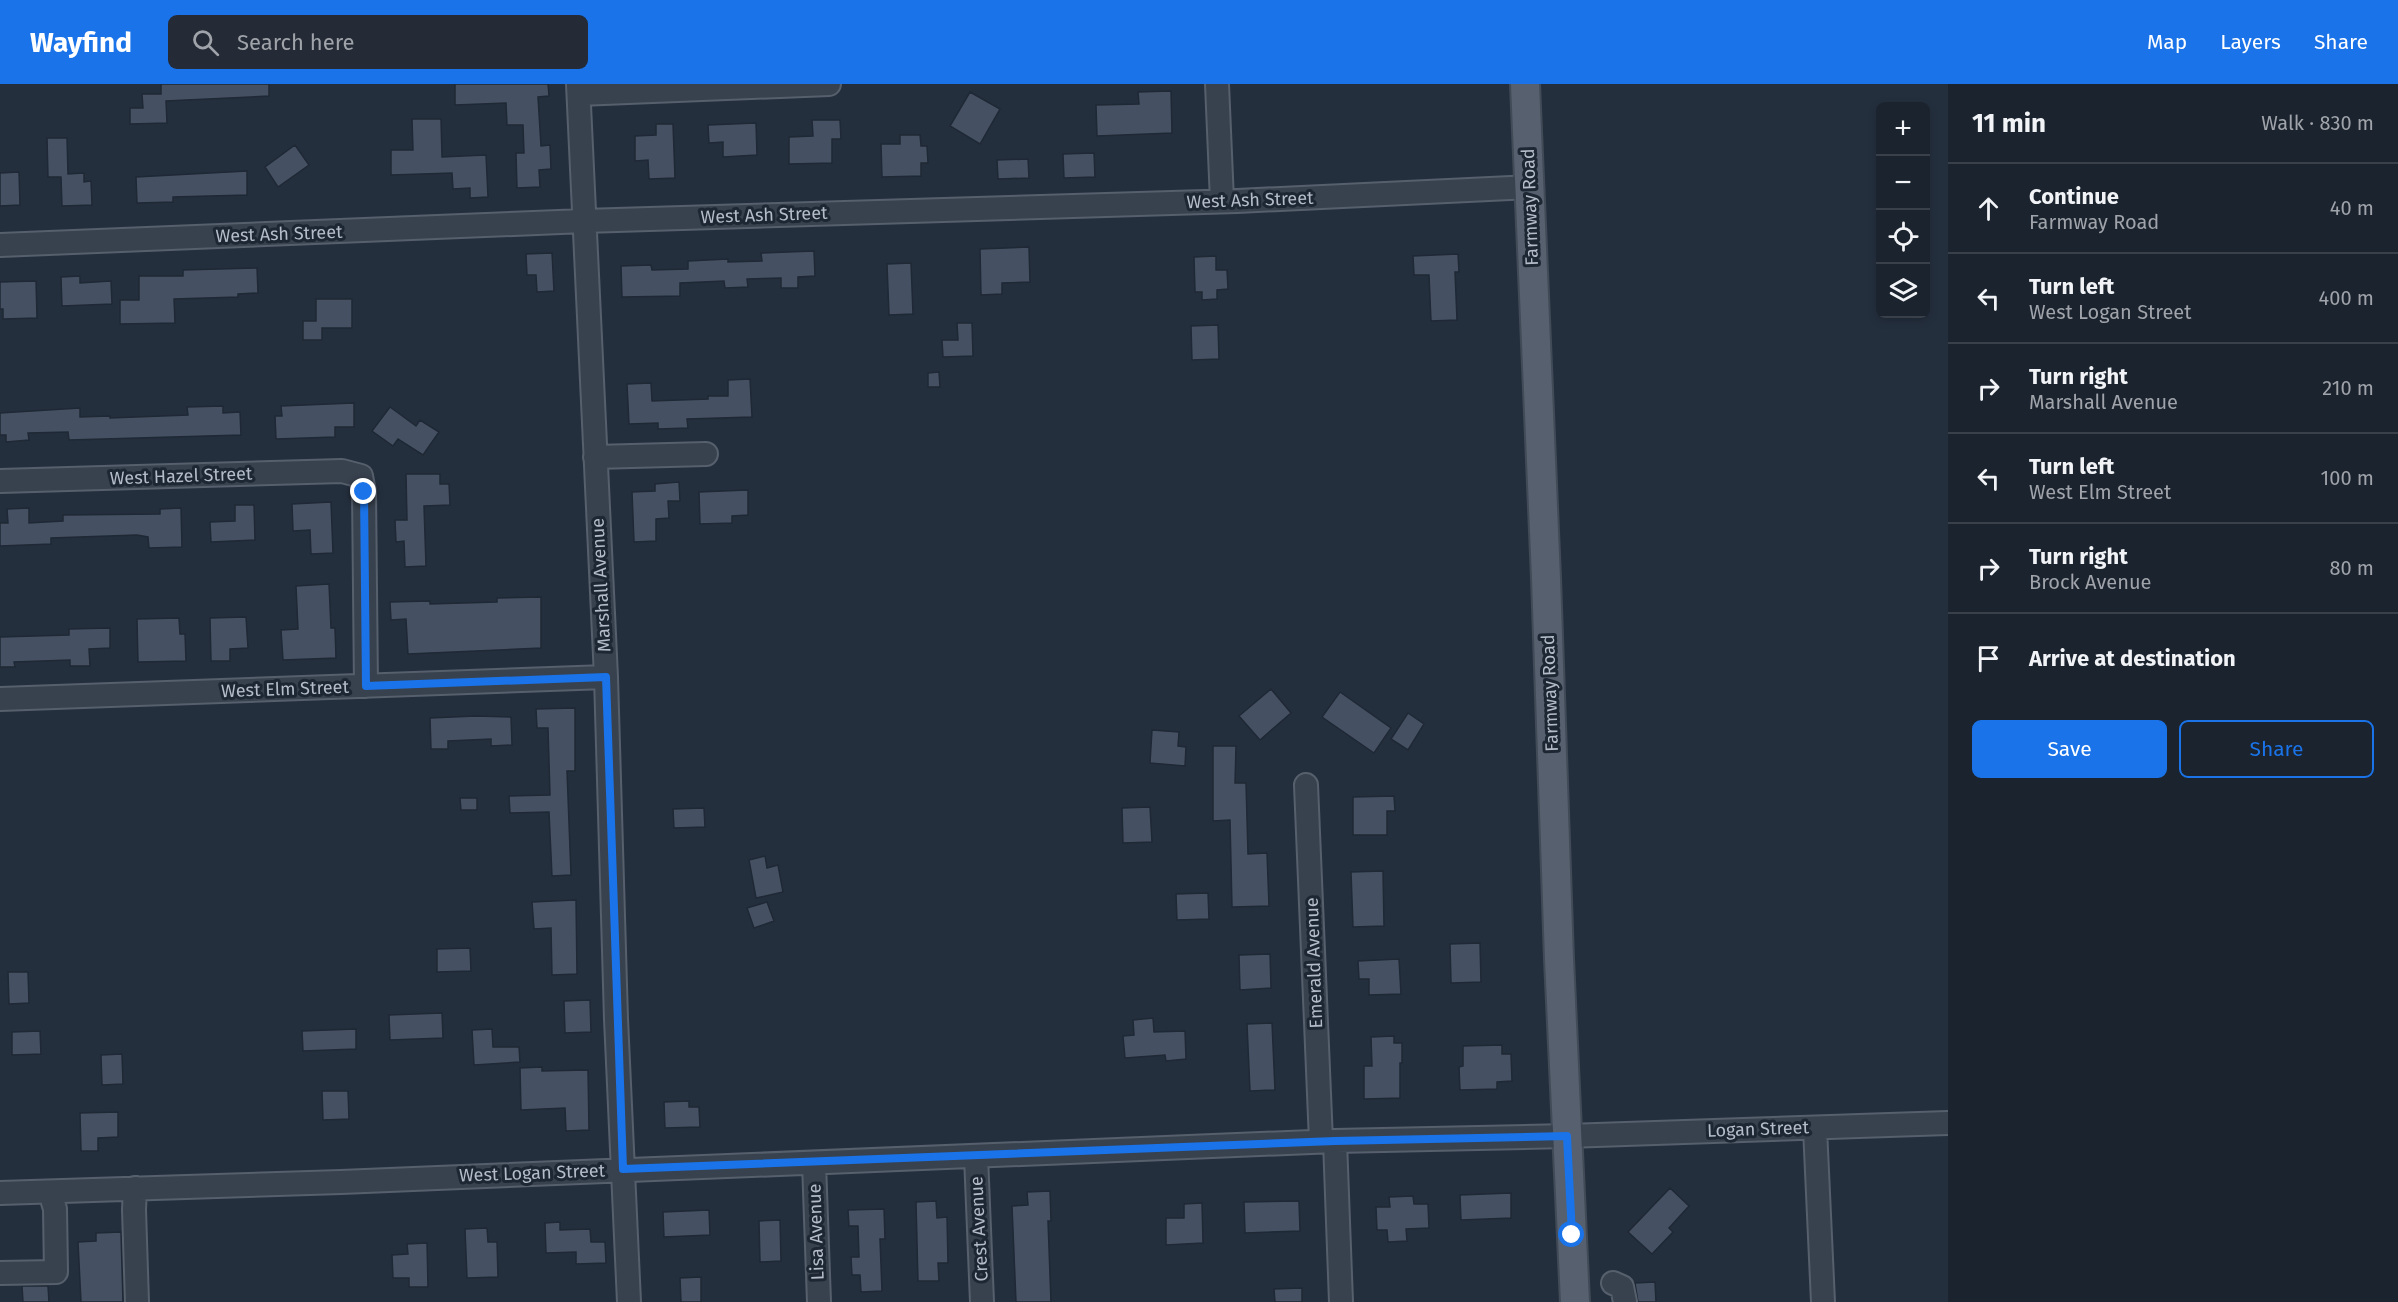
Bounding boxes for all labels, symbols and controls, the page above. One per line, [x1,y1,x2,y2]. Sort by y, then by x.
search box [168,15,588,69]
text: Wayfind [30,26,132,59]
icon: search [189,26,222,59]
text: Search here [237,29,355,56]
text: Map [2147,29,2187,55]
text: Layers [2220,29,2281,55]
text: Share [2314,29,2368,55]
map controls [1876,102,1930,318]
button: + [1876,102,1930,156]
text: 11 min [1972,108,2046,139]
text: Walk · 830 m [2261,111,2374,135]
street label: Farmway Road [1517,148,1543,266]
button: − [1876,156,1930,210]
text: Continue [2029,183,2119,210]
street label: West Ash Street [1186,187,1314,213]
icon: ahead [1972,192,2005,225]
text: 40 m [2330,196,2374,220]
street label: West Ash Street [700,202,828,228]
button: locate [1876,210,1930,264]
text: Farmway Road [2029,210,2159,234]
street label: West Ash Street [215,221,343,247]
button: layers [1876,264,1930,318]
text: Turn left [2029,273,2114,300]
icon: left [1972,282,2005,315]
text: 400 m [2319,286,2374,310]
text: West Logan Street [2029,300,2191,324]
text: Turn right [2029,363,2128,390]
icon: right [1972,372,2005,405]
text: 210 m [2322,376,2374,400]
text: Marshall Avenue [2029,390,2178,414]
text: Turn left [2029,453,2114,480]
icon: left [1972,462,2005,495]
street label: West Hazel Street [109,463,253,489]
text: 100 m [2321,466,2374,490]
route end [350,478,376,504]
text: West Elm Street [2029,480,2171,504]
street label: Marshall Avenue [587,517,615,653]
text: Turn right [2029,543,2128,570]
icon: right [1972,552,2005,585]
text: 80 m [2329,556,2374,580]
text: Brock Avenue [2029,570,2151,594]
street label: Farmway Road [1537,634,1563,752]
icon: arrive [1972,642,2005,675]
text: Arrive at destination [2029,645,2236,672]
street label: West Elm Street [221,676,350,702]
button: Save [1972,720,2167,778]
button: Share [2179,720,2374,778]
street label: Emerald Avenue [1301,897,1327,1029]
street label: Logan Street [1707,1116,1810,1142]
street label: West Logan Street [459,1159,606,1187]
street label: Crest Avenue [965,1176,993,1282]
street label: Lisa Avenue [803,1183,829,1281]
route start [1558,1221,1584,1247]

